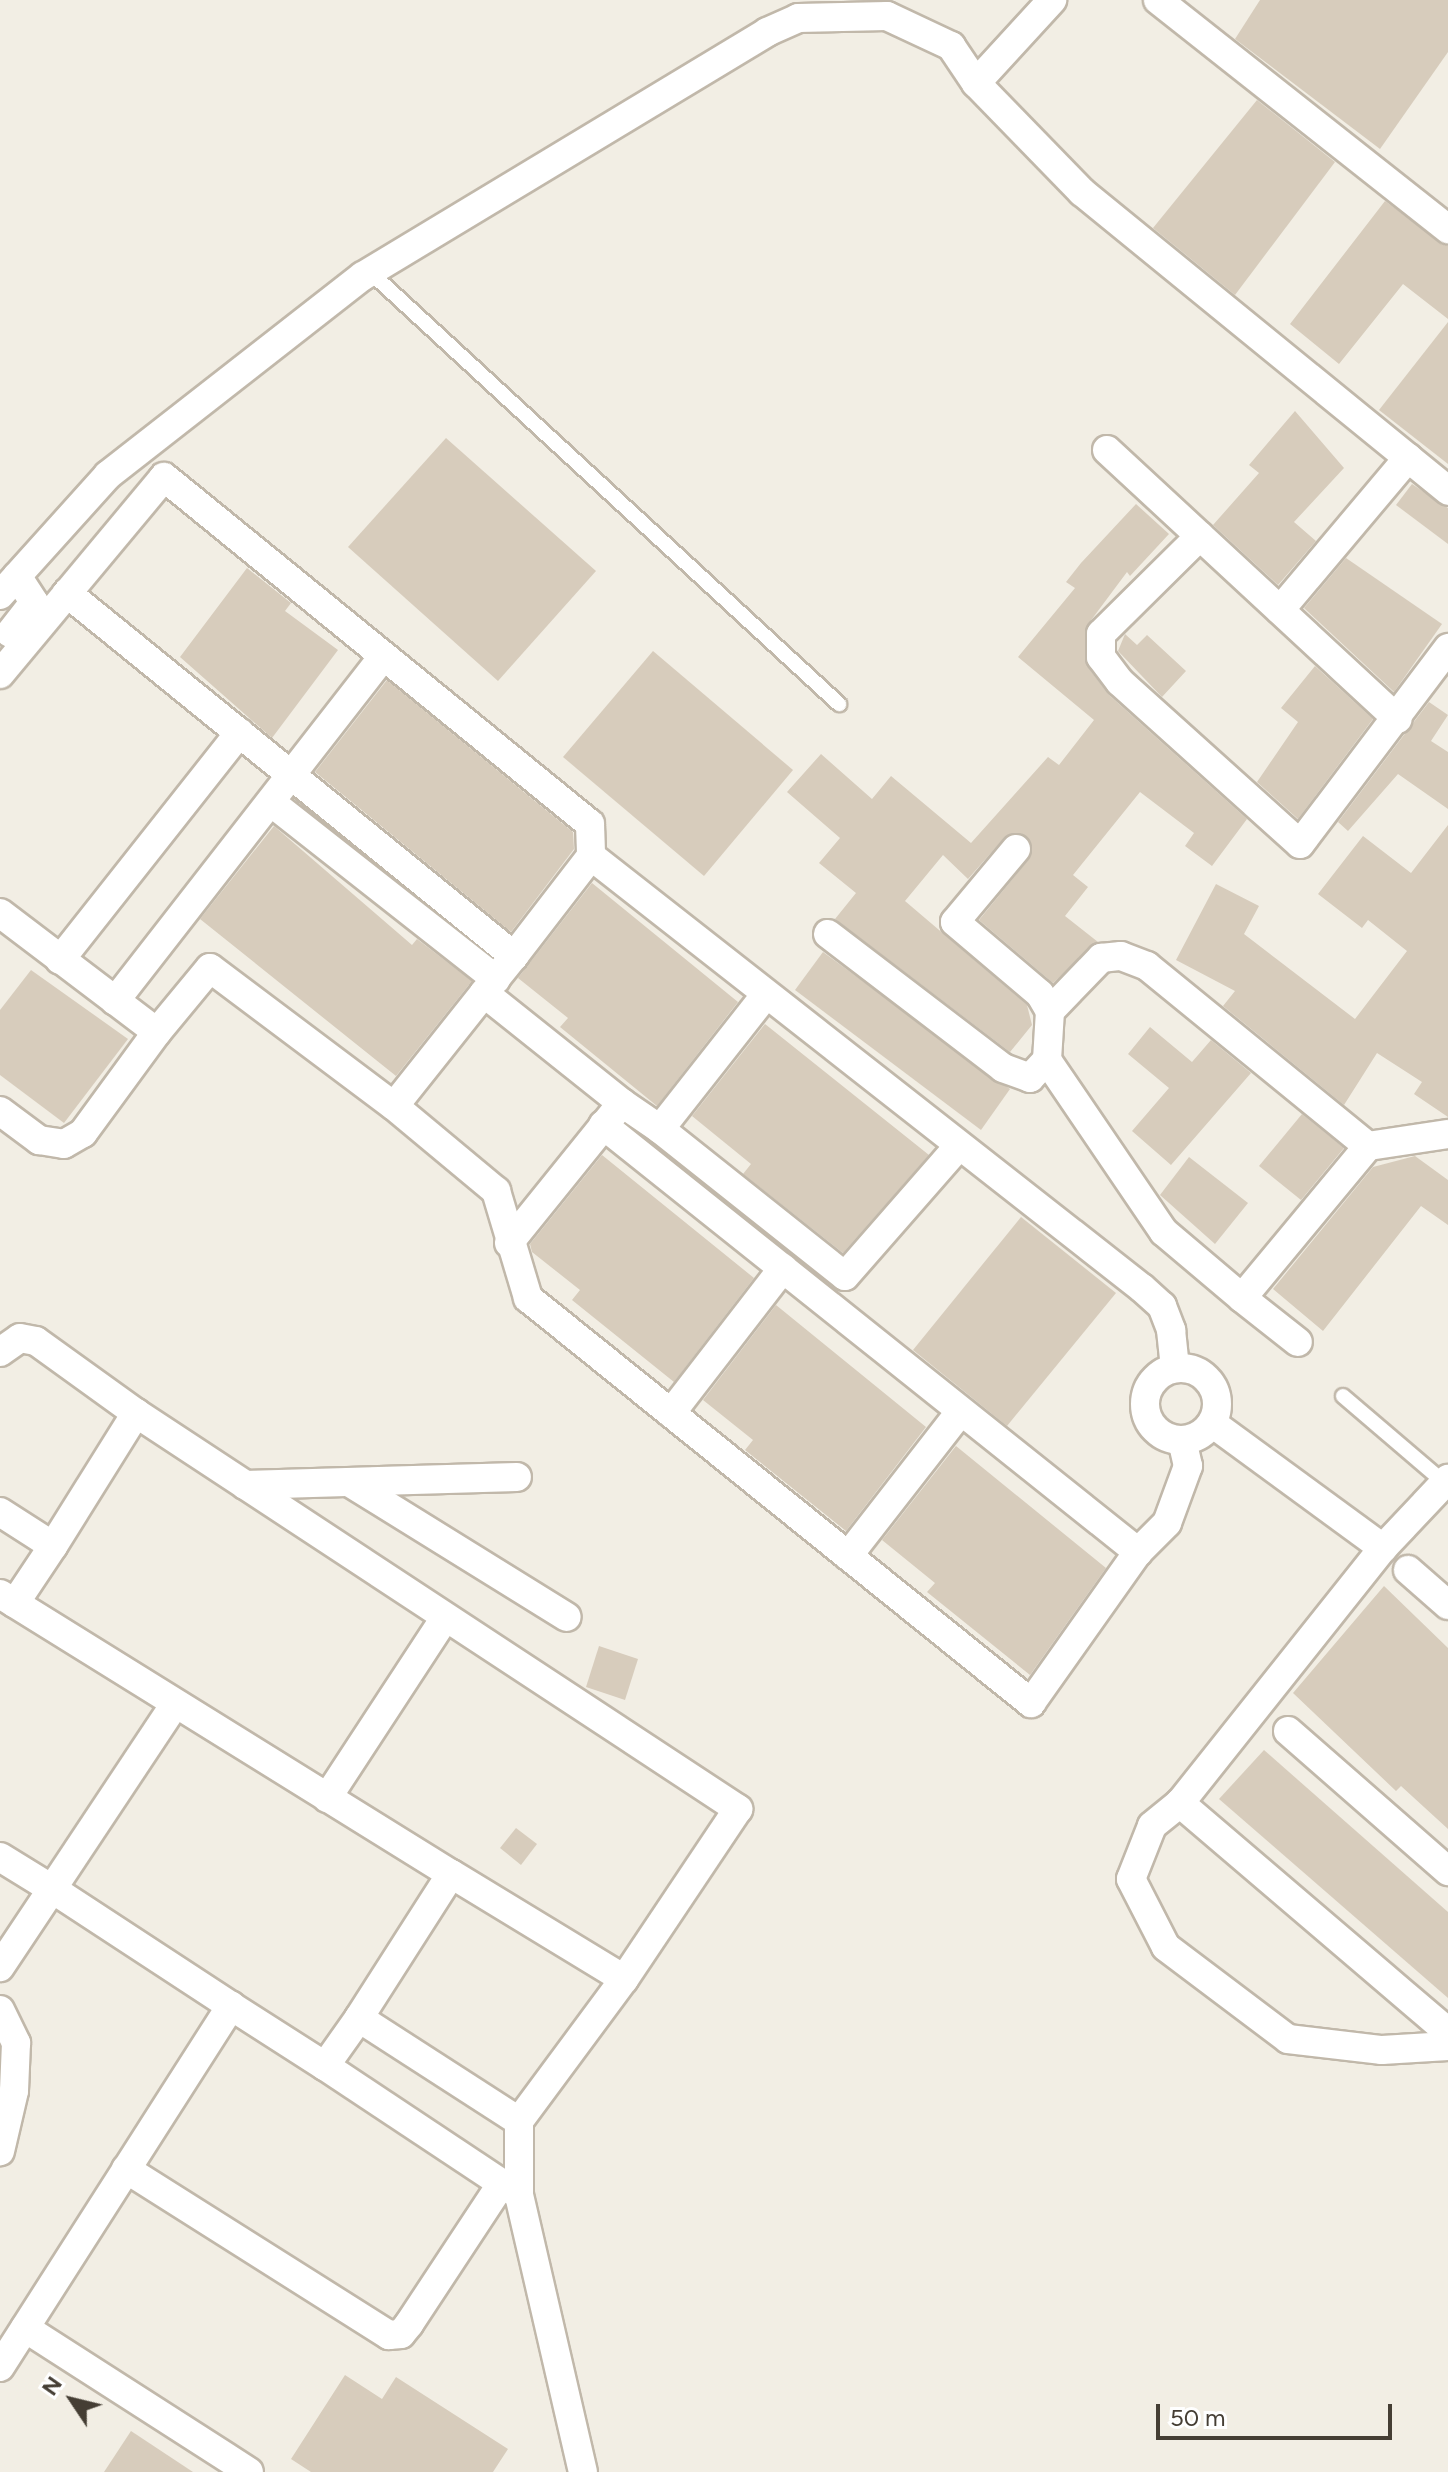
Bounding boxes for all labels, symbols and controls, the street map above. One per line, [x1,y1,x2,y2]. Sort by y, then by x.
north arrow [32,2360,112,2440]
text: N [36,2371,68,2401]
scale bar [1160,2388,1396,2438]
text: 50 m [1170,2403,1226,2432]

